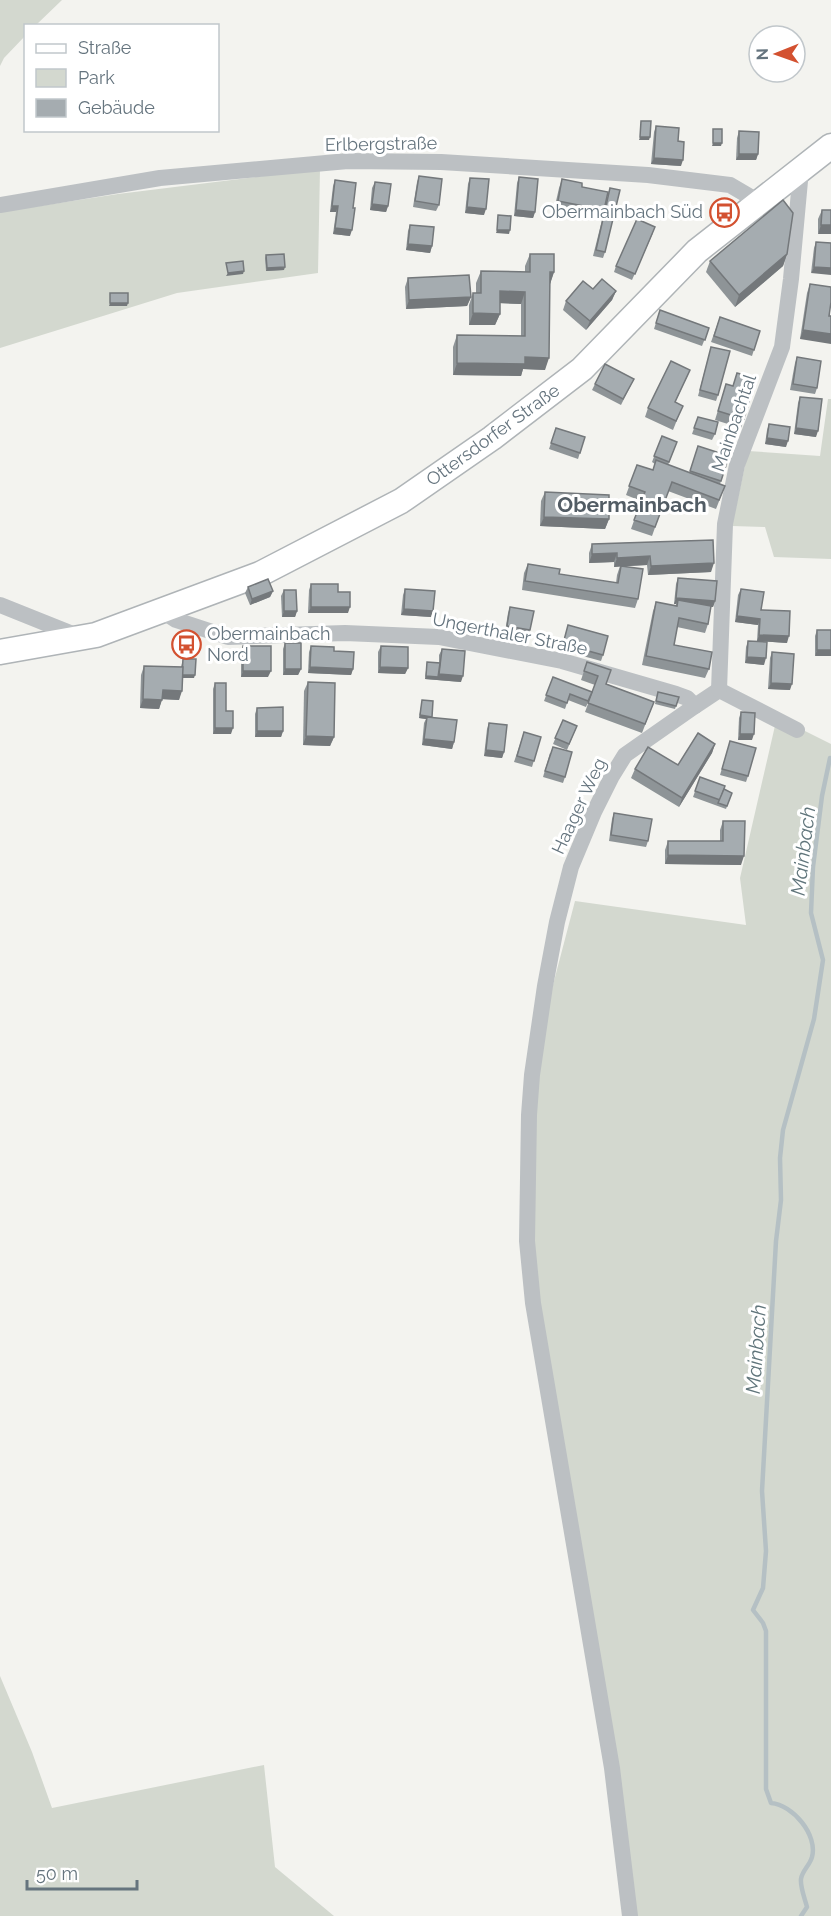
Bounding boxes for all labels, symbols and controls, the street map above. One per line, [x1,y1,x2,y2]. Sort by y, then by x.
legend [24,24,219,132]
north arrow [747,24,807,84]
text: Straße [78,37,132,58]
text: N [753,48,772,61]
text: Park [78,67,115,88]
text: Gebäude [78,97,155,118]
street label: Erlbergstraße [325,132,438,155]
bus stop icon: Obermainbach Süd [708,196,740,228]
place label: Obermainbach Süd [542,201,703,222]
street label: Mainbachtal [707,371,760,474]
street label: Ottersdorfer Straße [422,379,564,490]
district label: Obermainbach [557,492,707,517]
street label: Ungerthaler Straße [431,608,590,659]
place label: Obermainbach Nord [207,623,331,665]
bus stop icon: Obermainbach Nord [170,628,202,660]
street label: Haager Weg [547,754,610,857]
water label: Mainbach [786,805,820,897]
water label: Mainbach [741,1303,771,1395]
scale bar [27,1853,136,1891]
text: 50 m [36,1863,78,1884]

